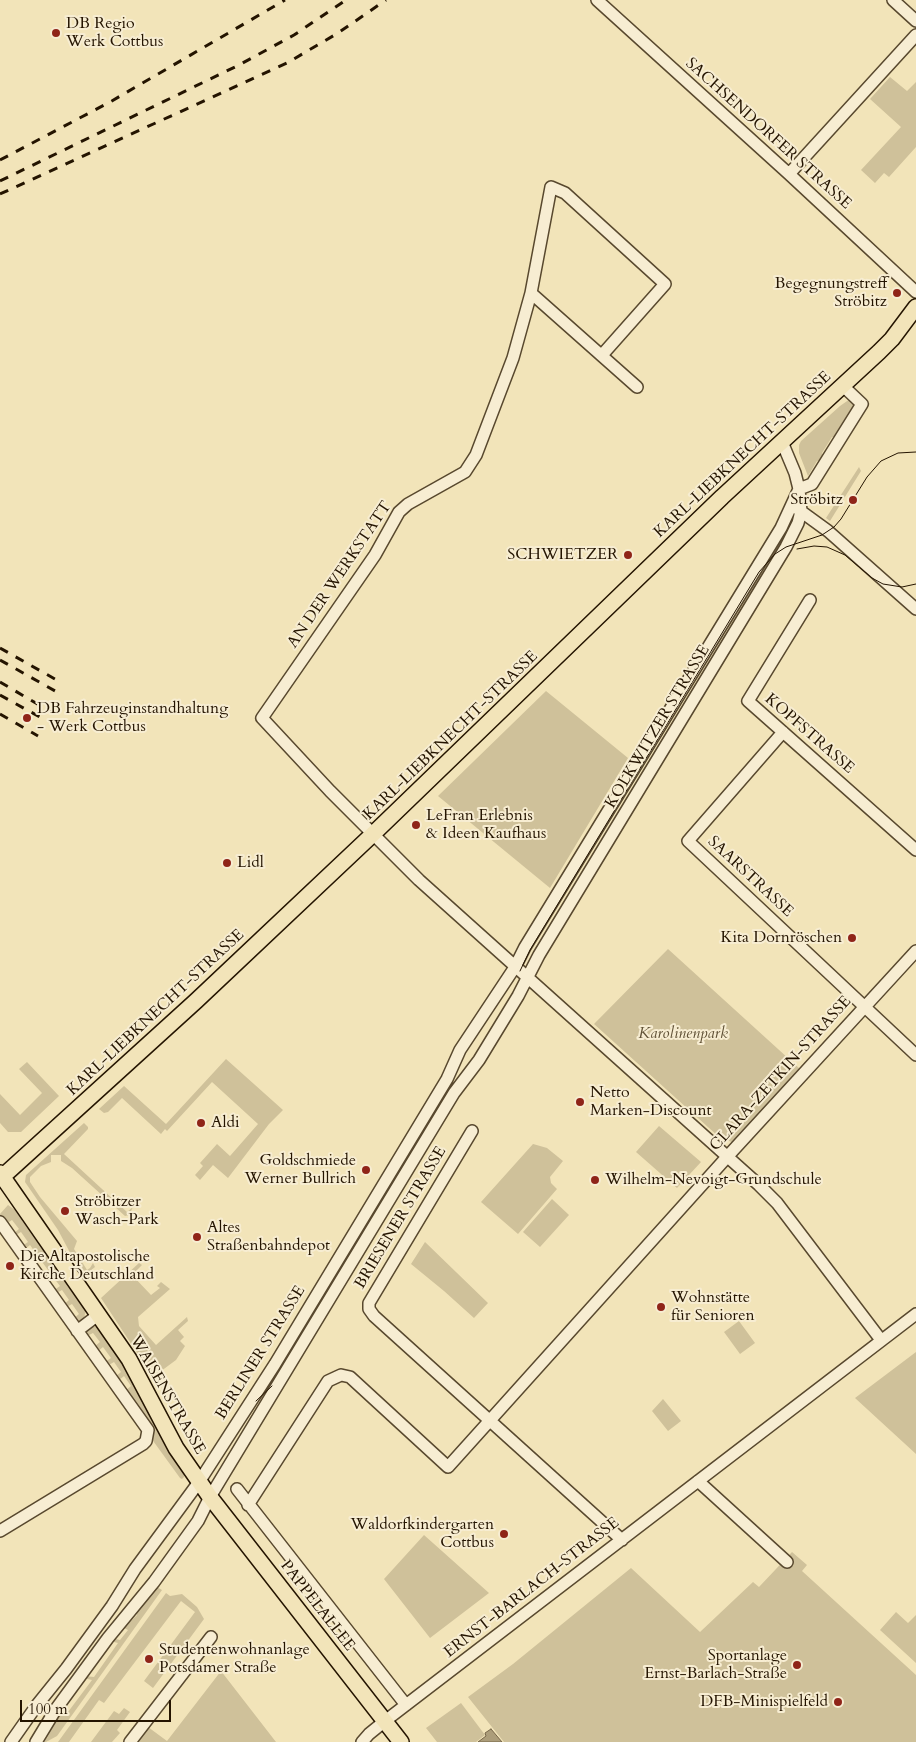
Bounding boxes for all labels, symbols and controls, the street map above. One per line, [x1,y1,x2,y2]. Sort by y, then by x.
place label: DB Regio Werk Cottbus [66,14,163,52]
marker: DB Regio Werk Cottbus [50,27,62,39]
street label: SACHSENDORFER STRASSE [681,54,855,214]
place label: Begegnungstreff Ströbitz [775,274,887,312]
marker: Begegnungstreff Ströbitz [891,287,903,299]
street label: KARL-LIEBKNECHT-STRASSE [650,368,836,542]
place label: Ströbitz [790,490,843,510]
marker: Ströbitz [847,494,859,506]
street label: AN DER WERKSTATT [284,498,396,652]
place label: SCHWIETZER [507,545,618,565]
marker: SCHWIETZER [622,549,634,561]
street label: KOLKWITZER STRASSE [602,642,714,812]
street label: KARL-LIEBKNECHT-STRASSE [360,647,542,825]
street label: KOPFSTRASSE [760,690,858,778]
place label: DB Fahrzeuginstandhaltung - Werk Cottbus [37,699,228,737]
marker: DB Fahrzeuginstandhaltung - Werk Cottbus [21,712,33,724]
place label: LeFran Erlebnis & Ideen Kaufhaus [426,806,546,844]
marker: LeFran Erlebnis & Ideen Kaufhaus [410,819,422,831]
street label: SAARSTRASSE [703,832,797,922]
place label: Lidl [237,853,264,873]
marker: Lidl [221,857,233,869]
street label: KARL-LIEBKNECHT-STRASSE [63,926,249,1100]
place label: Kita Dornröschen [720,928,842,948]
marker: Kita Dornröschen [846,932,858,944]
street label: CLARA-ZETKIN-STRASSE [706,992,856,1156]
park label: Karolinenpark [638,1024,728,1044]
place label: Netto Marken-Discount [590,1083,712,1121]
marker: Netto Marken-Discount [574,1096,586,1108]
place label: Aldi [211,1113,239,1133]
marker: Aldi [195,1117,207,1129]
street label: BRIESENER STRASSE [351,1144,451,1292]
place label: Goldschmiede Werner Bullrich [245,1151,356,1189]
marker: Goldschmiede Werner Bullrich [360,1164,372,1176]
place label: Wilhelm-Nevoigt-Grundschule [605,1170,822,1190]
marker: Wilhelm-Nevoigt-Grundschule [589,1174,601,1186]
place label: Ströbitzer Wasch-Park [75,1192,159,1230]
marker: Ströbitzer Wasch-Park [59,1205,71,1217]
place label: Altes Straßenbahndepot [207,1218,330,1256]
marker: Altes Straßenbahndepot [191,1231,203,1243]
place label: Die Altapostolische Kirche Deutschland [20,1247,154,1285]
marker: Die Altapostolische Kirche Deutschland [4,1260,16,1272]
street label: BERLINER STRASSE [212,1283,310,1423]
place label: Wohnstätte für Senioren [671,1288,754,1326]
marker: Wohnstätte für Senioren [655,1301,667,1313]
street label: WAISENSTRASSE [125,1332,209,1458]
street label: ERNST-BARLACH-STRASSE [441,1514,623,1662]
place label: Waldorfkindergarten Cottbus [351,1515,494,1553]
marker: Waldorfkindergarten Cottbus [498,1528,510,1540]
street label: PAPPELALLEE [276,1557,358,1655]
place label: Studentenwohnanlage Potsdamer Straße [159,1640,310,1678]
place label: Sportanlage Ernst-Barlach-Straße [644,1646,787,1684]
marker: Studentenwohnanlage Potsdamer Straße [143,1653,155,1665]
marker: Sportanlage Ernst-Barlach-Straße [791,1659,803,1671]
scale bar [22,1690,174,1722]
place label: DFB-Minispielfeld [700,1692,828,1712]
marker: DFB-Minispielfeld [832,1696,844,1708]
text: 100 m [28,1699,68,1719]

